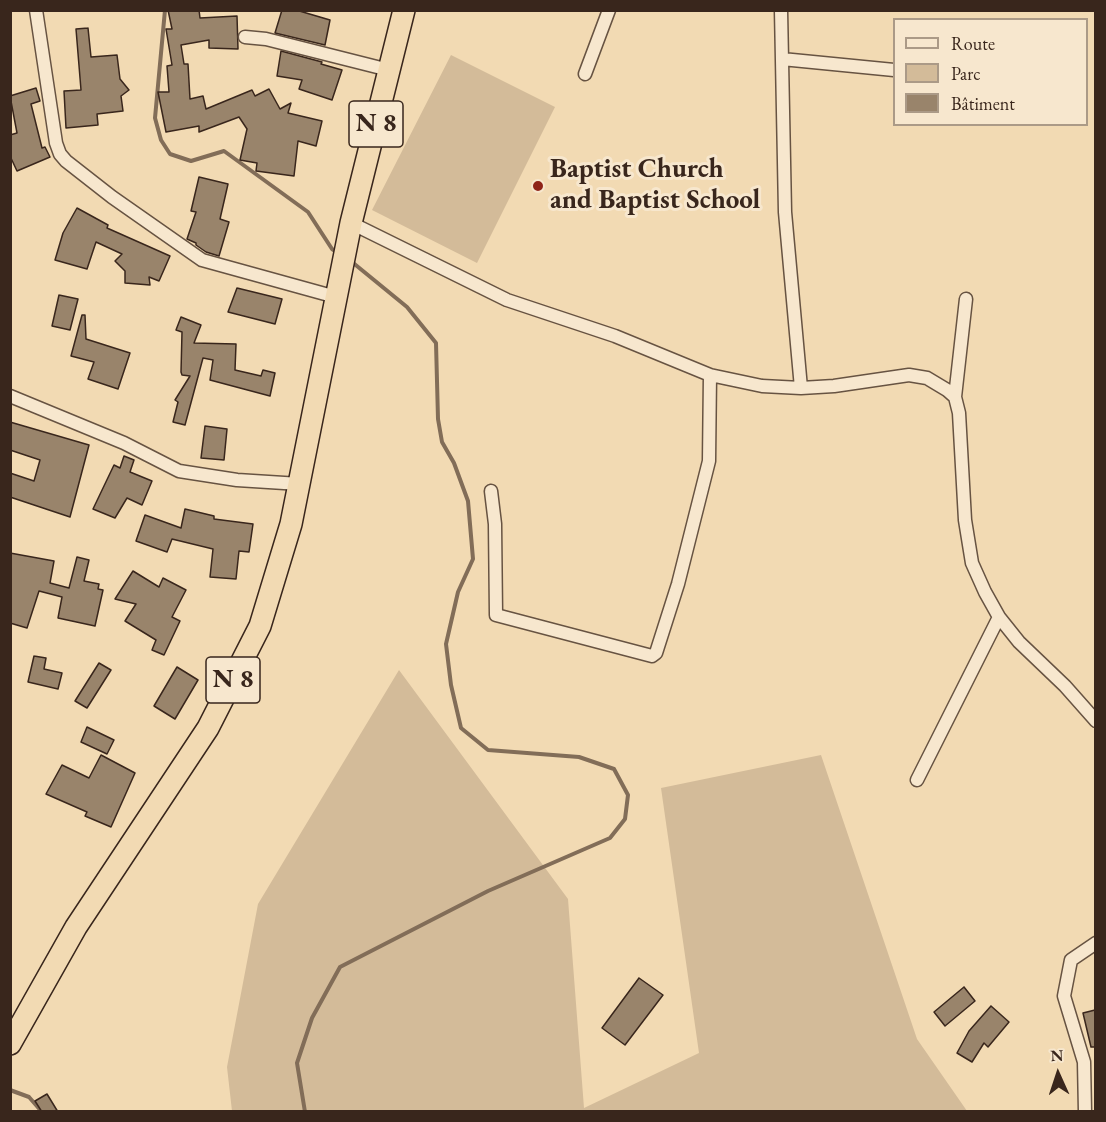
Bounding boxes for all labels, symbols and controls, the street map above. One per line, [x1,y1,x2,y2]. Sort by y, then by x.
legend [893,18,1088,126]
text: Route [951,32,995,55]
text: Parc [951,62,981,85]
text: Bâtiment [951,92,1015,115]
road number: N 8 [349,101,403,147]
place label: Baptist Church and Baptist School [550,154,760,217]
marker: Baptist Church and Baptist School [531,179,545,193]
road number: N 8 [206,657,260,703]
north arrow [1028,1044,1088,1104]
text: N [1050,1045,1064,1066]

